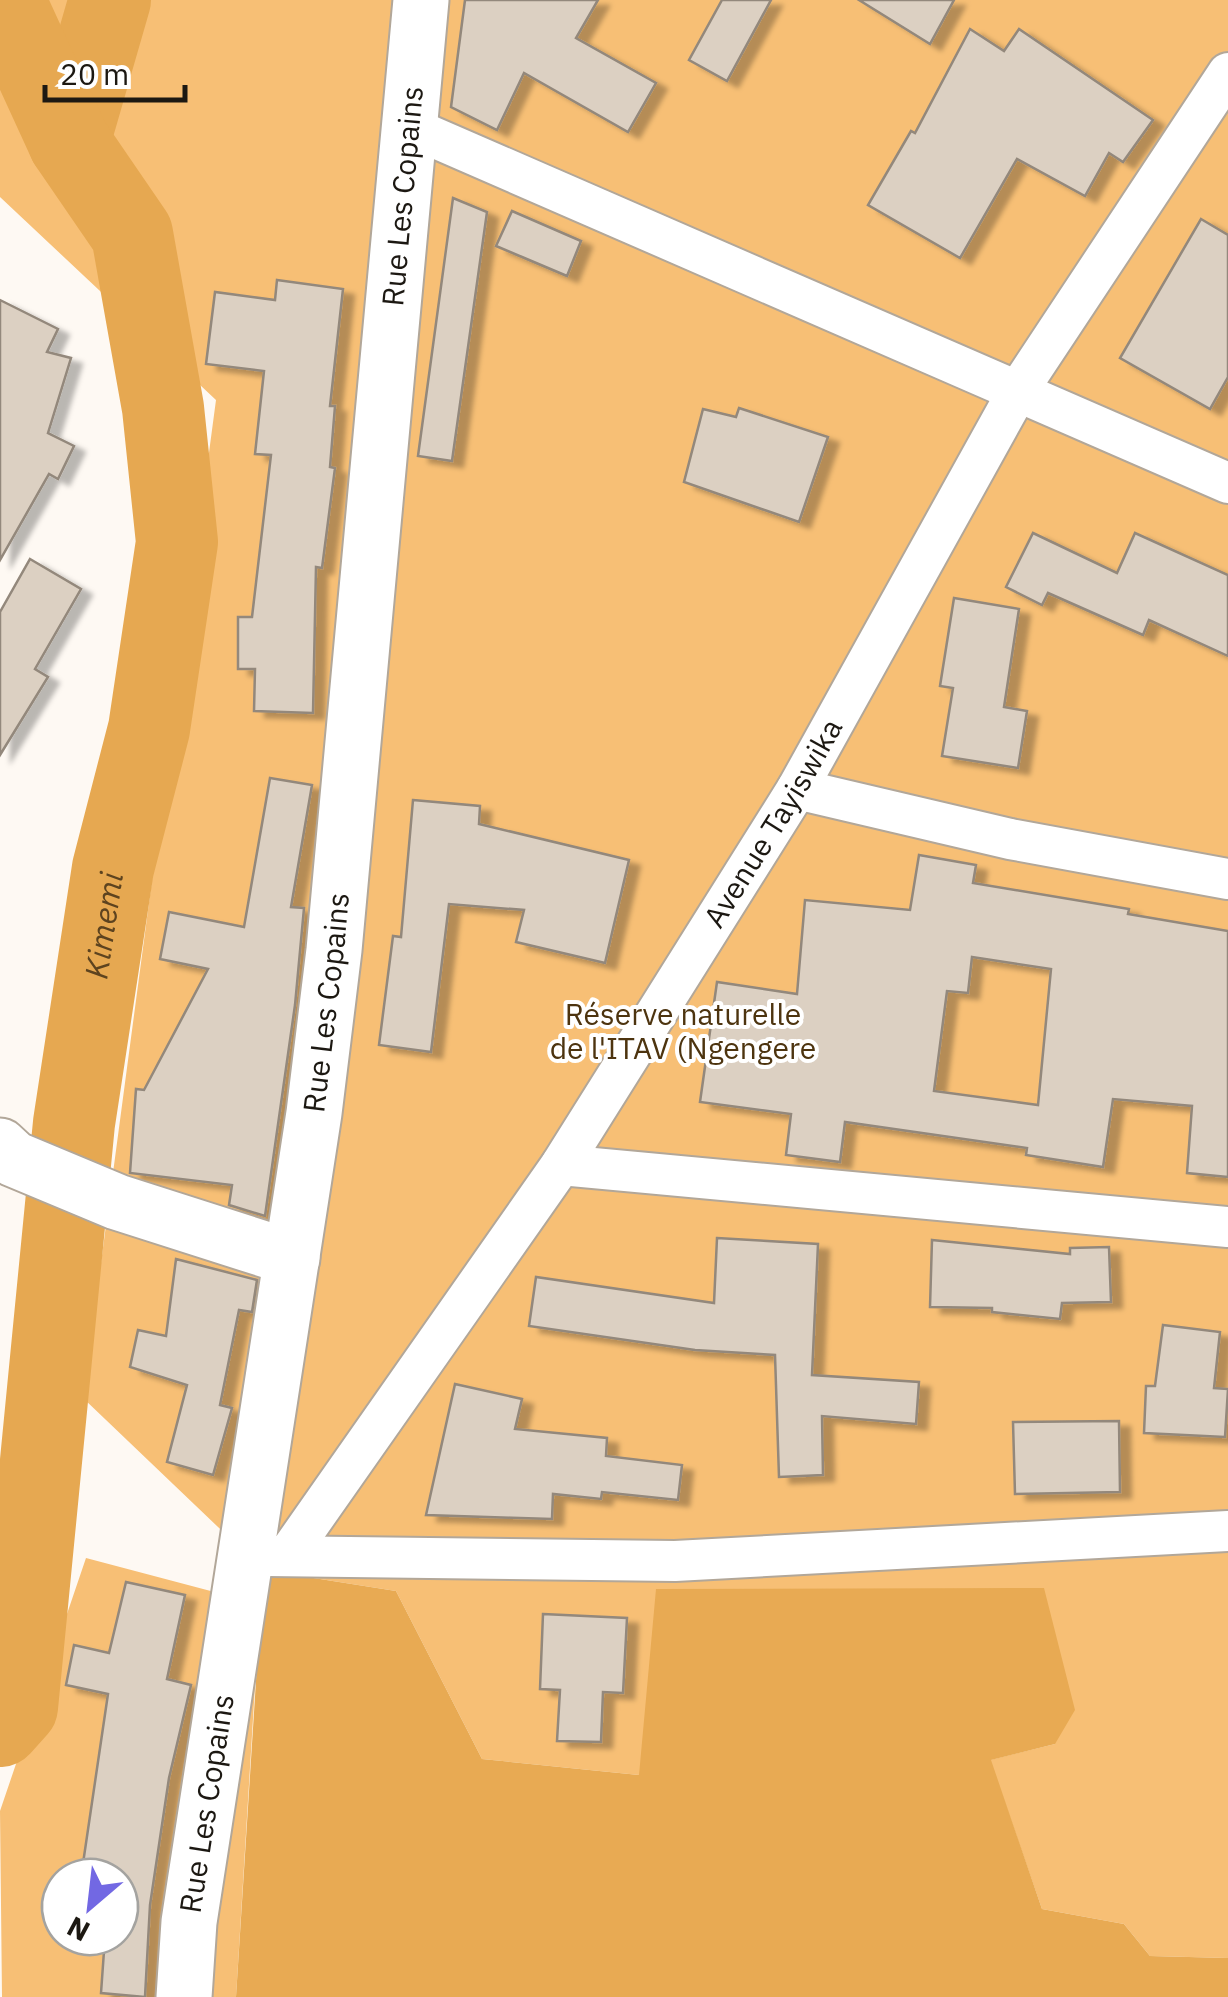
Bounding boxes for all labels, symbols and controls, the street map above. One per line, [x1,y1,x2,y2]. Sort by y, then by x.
scale bar [45,40,185,102]
text: 20 m [60,54,129,93]
street label: Rue Les Copains [372,84,431,308]
street label: Avenue Tayiswika [694,711,850,934]
water label: Kimemi [74,869,132,982]
street label: Rue Les Copains [293,891,357,1114]
park label: Réserve naturelle de l'ITAV (Ngengere [550,994,816,1067]
street label: Rue Les Copains [170,1691,242,1915]
north arrow [40,1857,140,1957]
text: N [60,1908,96,1951]

